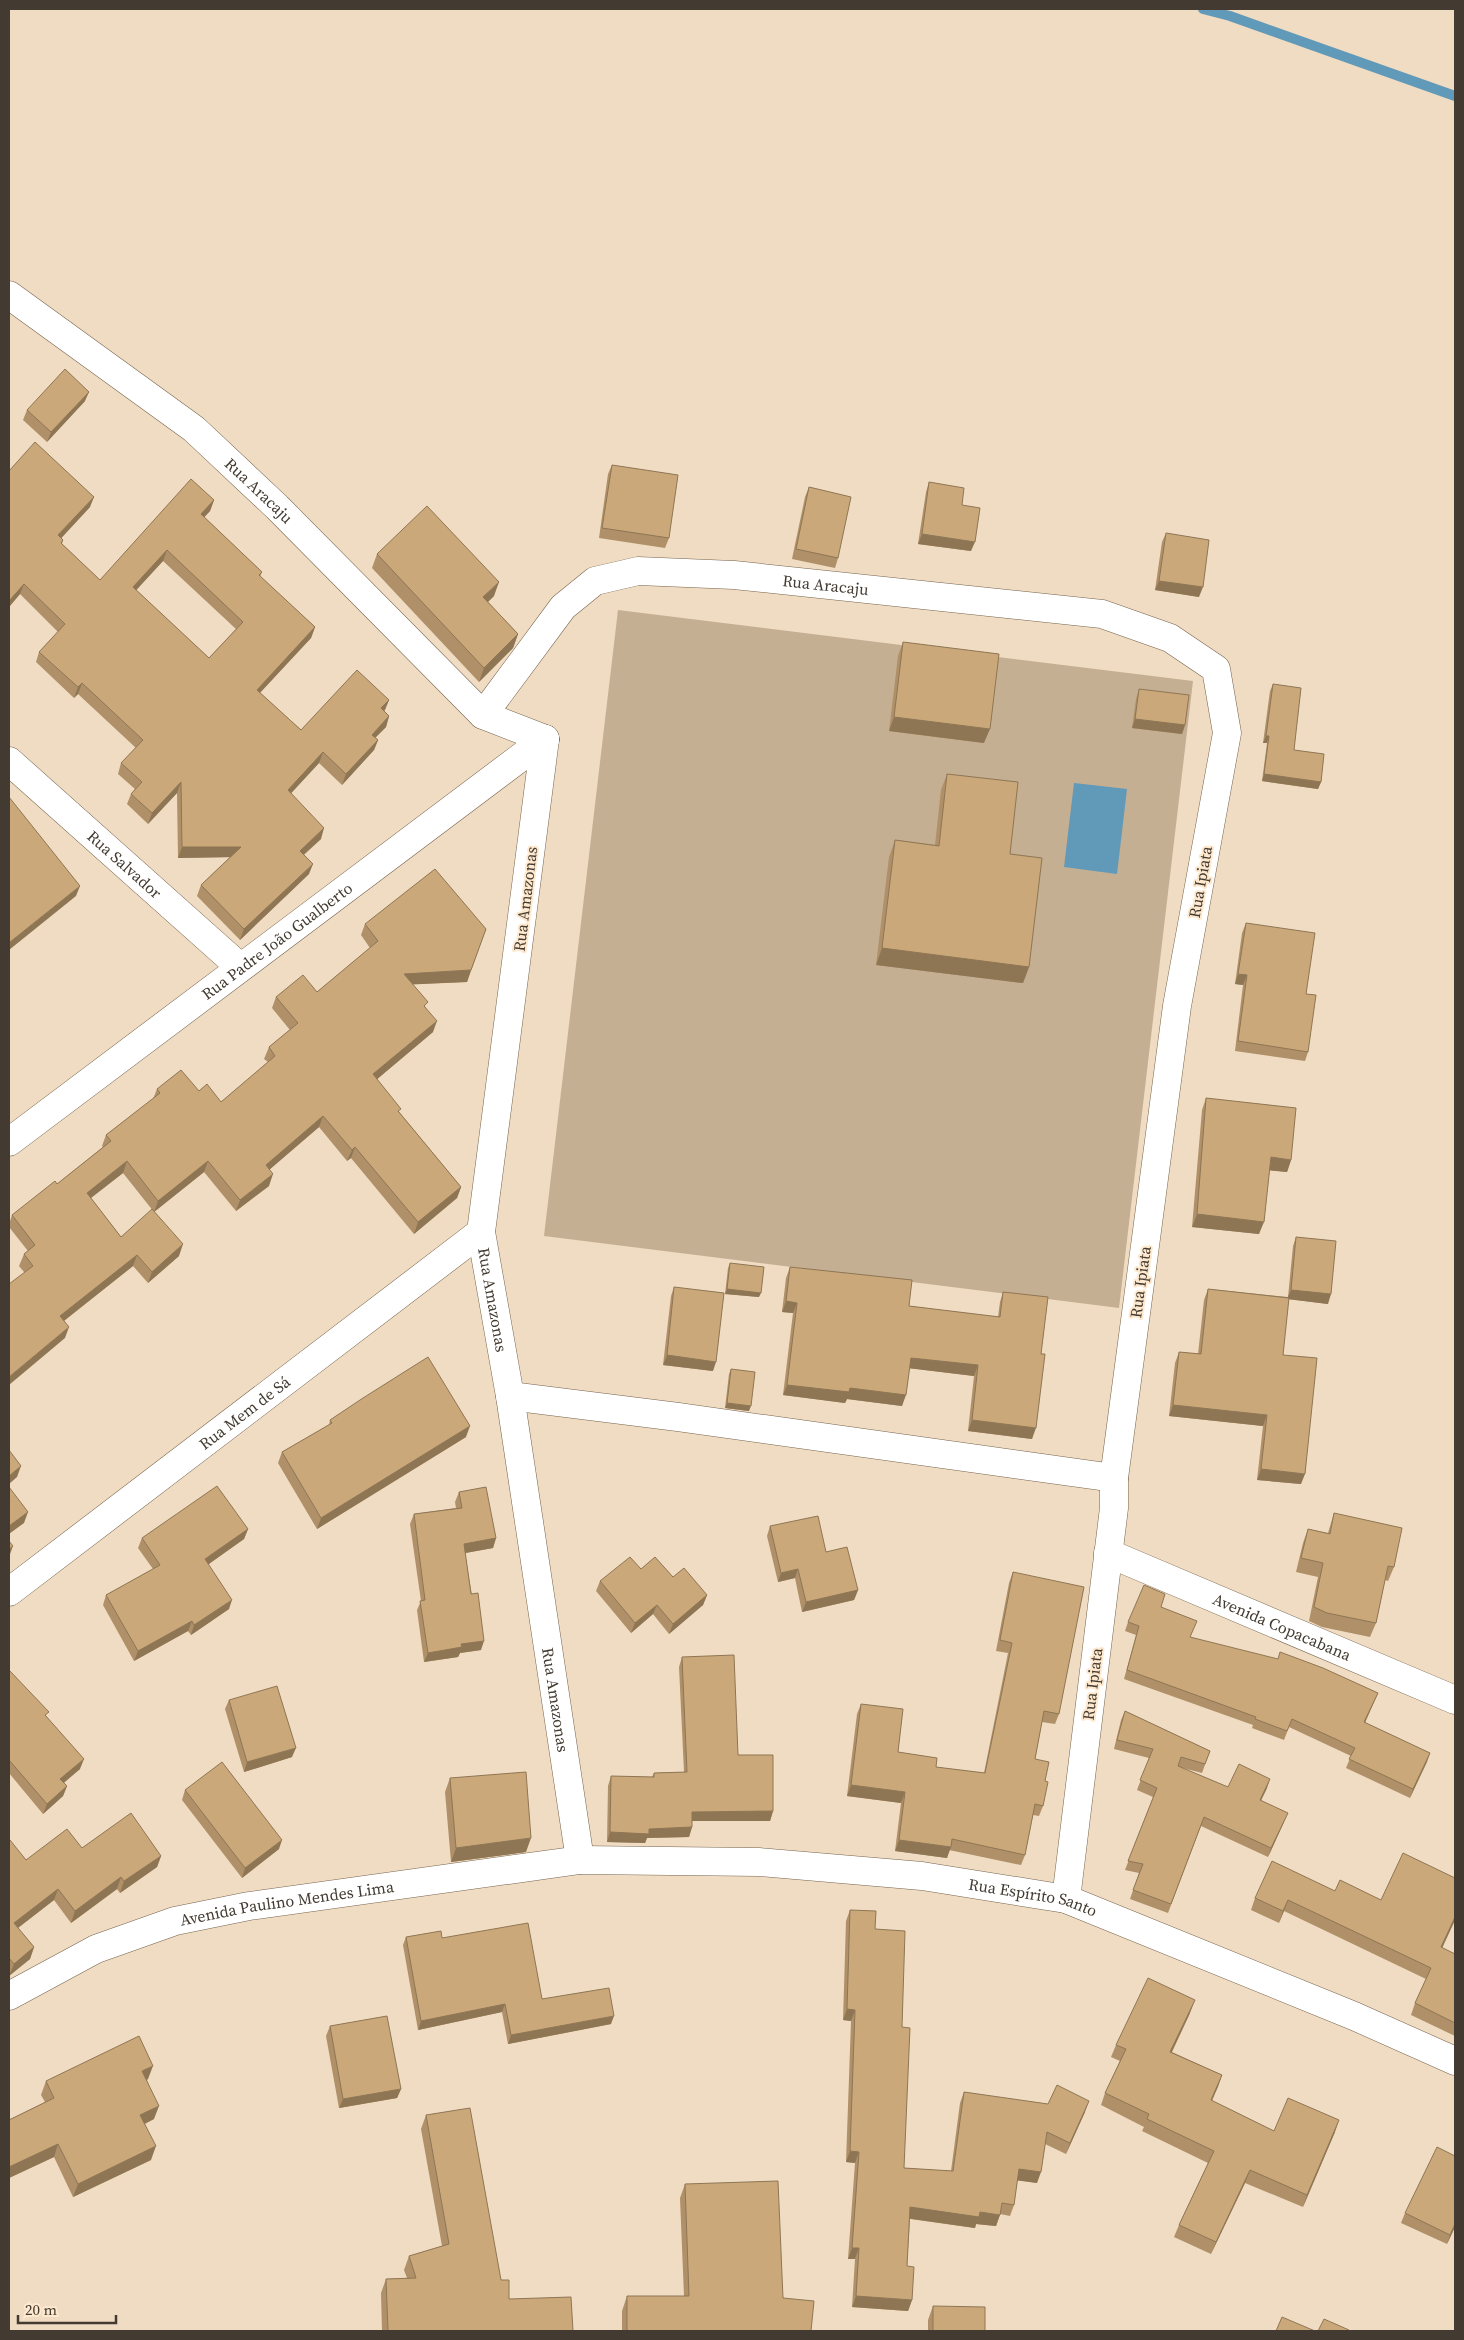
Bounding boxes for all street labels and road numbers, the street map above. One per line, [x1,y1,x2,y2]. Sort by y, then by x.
street label: Rua Aracaju [220,453,298,528]
street label: Rua Aracaju [781,569,870,600]
street label: Rua Salvador [83,825,167,903]
street label: Rua Ipiata [1183,844,1217,920]
street label: Rua Amazonas [508,845,542,953]
street label: Rua Padre João Gualberto [197,877,357,1005]
street label: Rua Ipiata [1124,1244,1156,1319]
street label: Rua Amazonas [473,1246,513,1354]
street label: Rua Mem de Sá [194,1370,295,1454]
street label: Avenida Copacabana [1209,1588,1355,1666]
street label: Rua Amazonas [537,1646,575,1754]
street label: Rua Ipiata [1077,1646,1107,1721]
street label: Rua Espírito Santo [967,1873,1101,1922]
street label: Avenida Paulino Mendes Lima [178,1875,396,1931]

